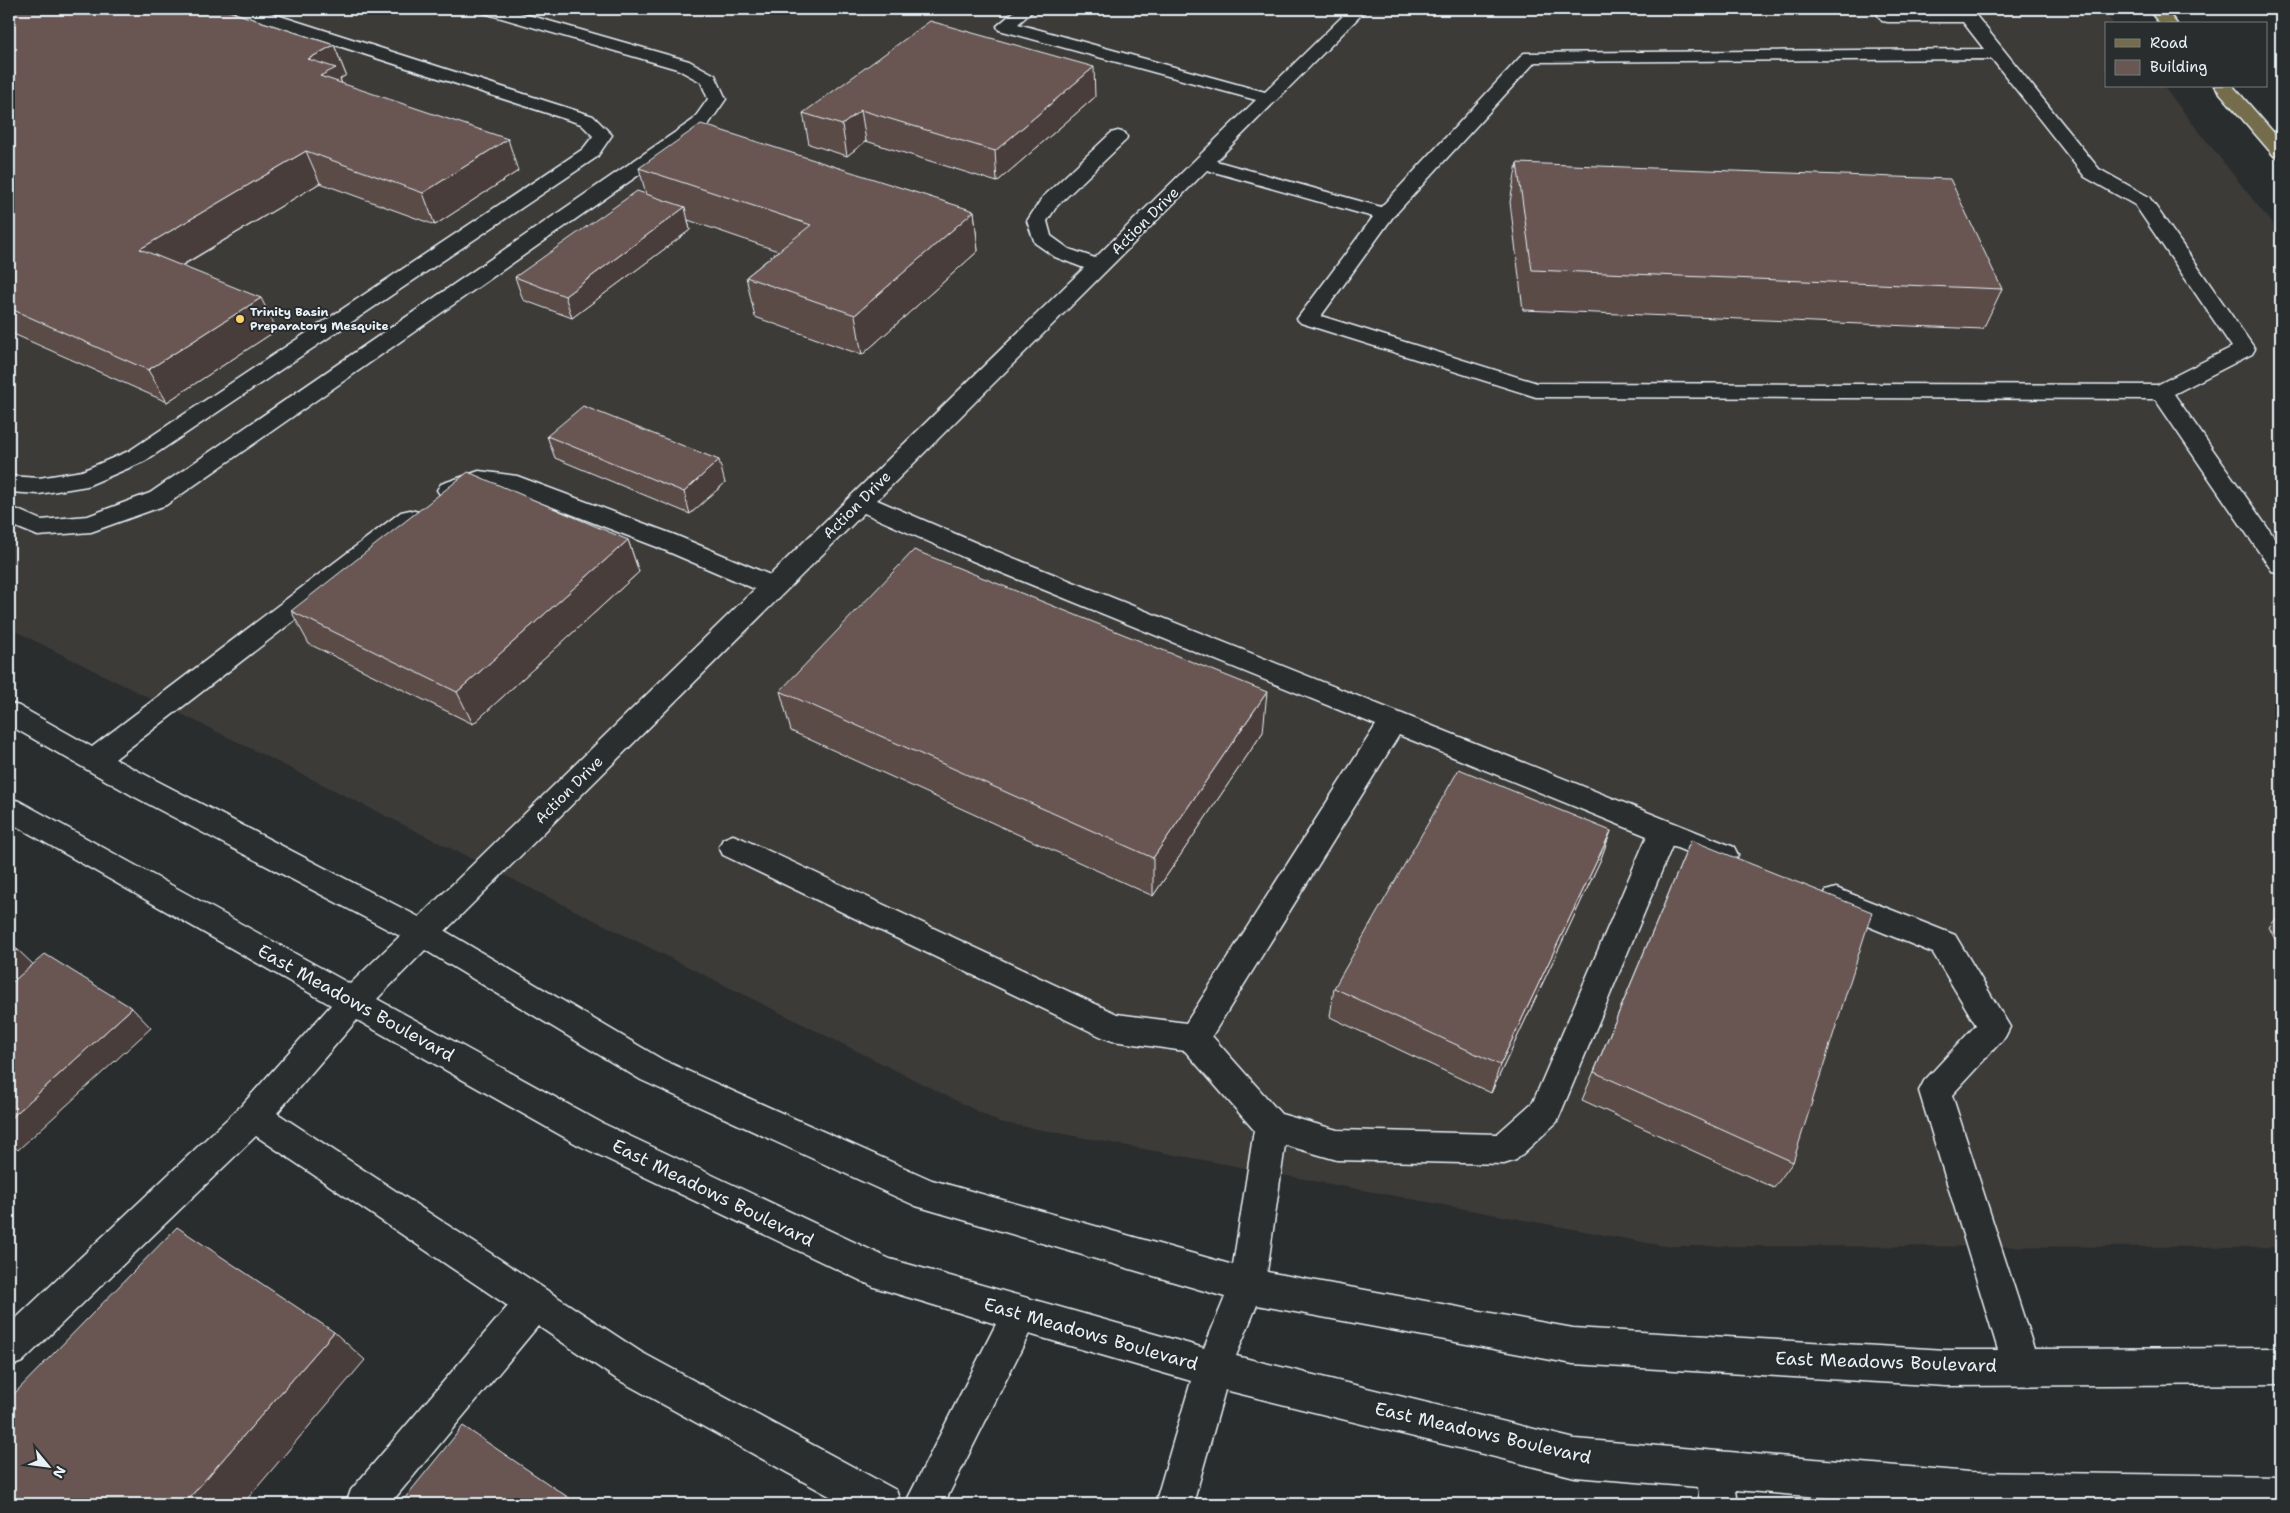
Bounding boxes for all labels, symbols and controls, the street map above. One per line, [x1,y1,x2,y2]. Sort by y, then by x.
legend [2105,22,2268,88]
text: Road [2150,33,2188,53]
text: Building [2150,57,2207,77]
street label: Action Drive [1107,183,1183,259]
place label: Trinity Basin Preparatory Mesquite [250,304,389,334]
marker: Trinity Basin Preparatory Mesquite [234,313,246,325]
street label: Action Drive [819,467,895,543]
street label: Action Drive [531,752,607,828]
street label: East Meadows Boulevard [253,939,459,1067]
street label: East Meadows Boulevard [608,1134,818,1252]
street label: East Meadows Boulevard [981,1292,1201,1376]
street label: East Meadows Boulevard [1775,1346,1997,1378]
street label: East Meadows Boulevard [1372,1396,1594,1470]
north arrow [22,1440,72,1490]
text: N [49,1463,70,1482]

